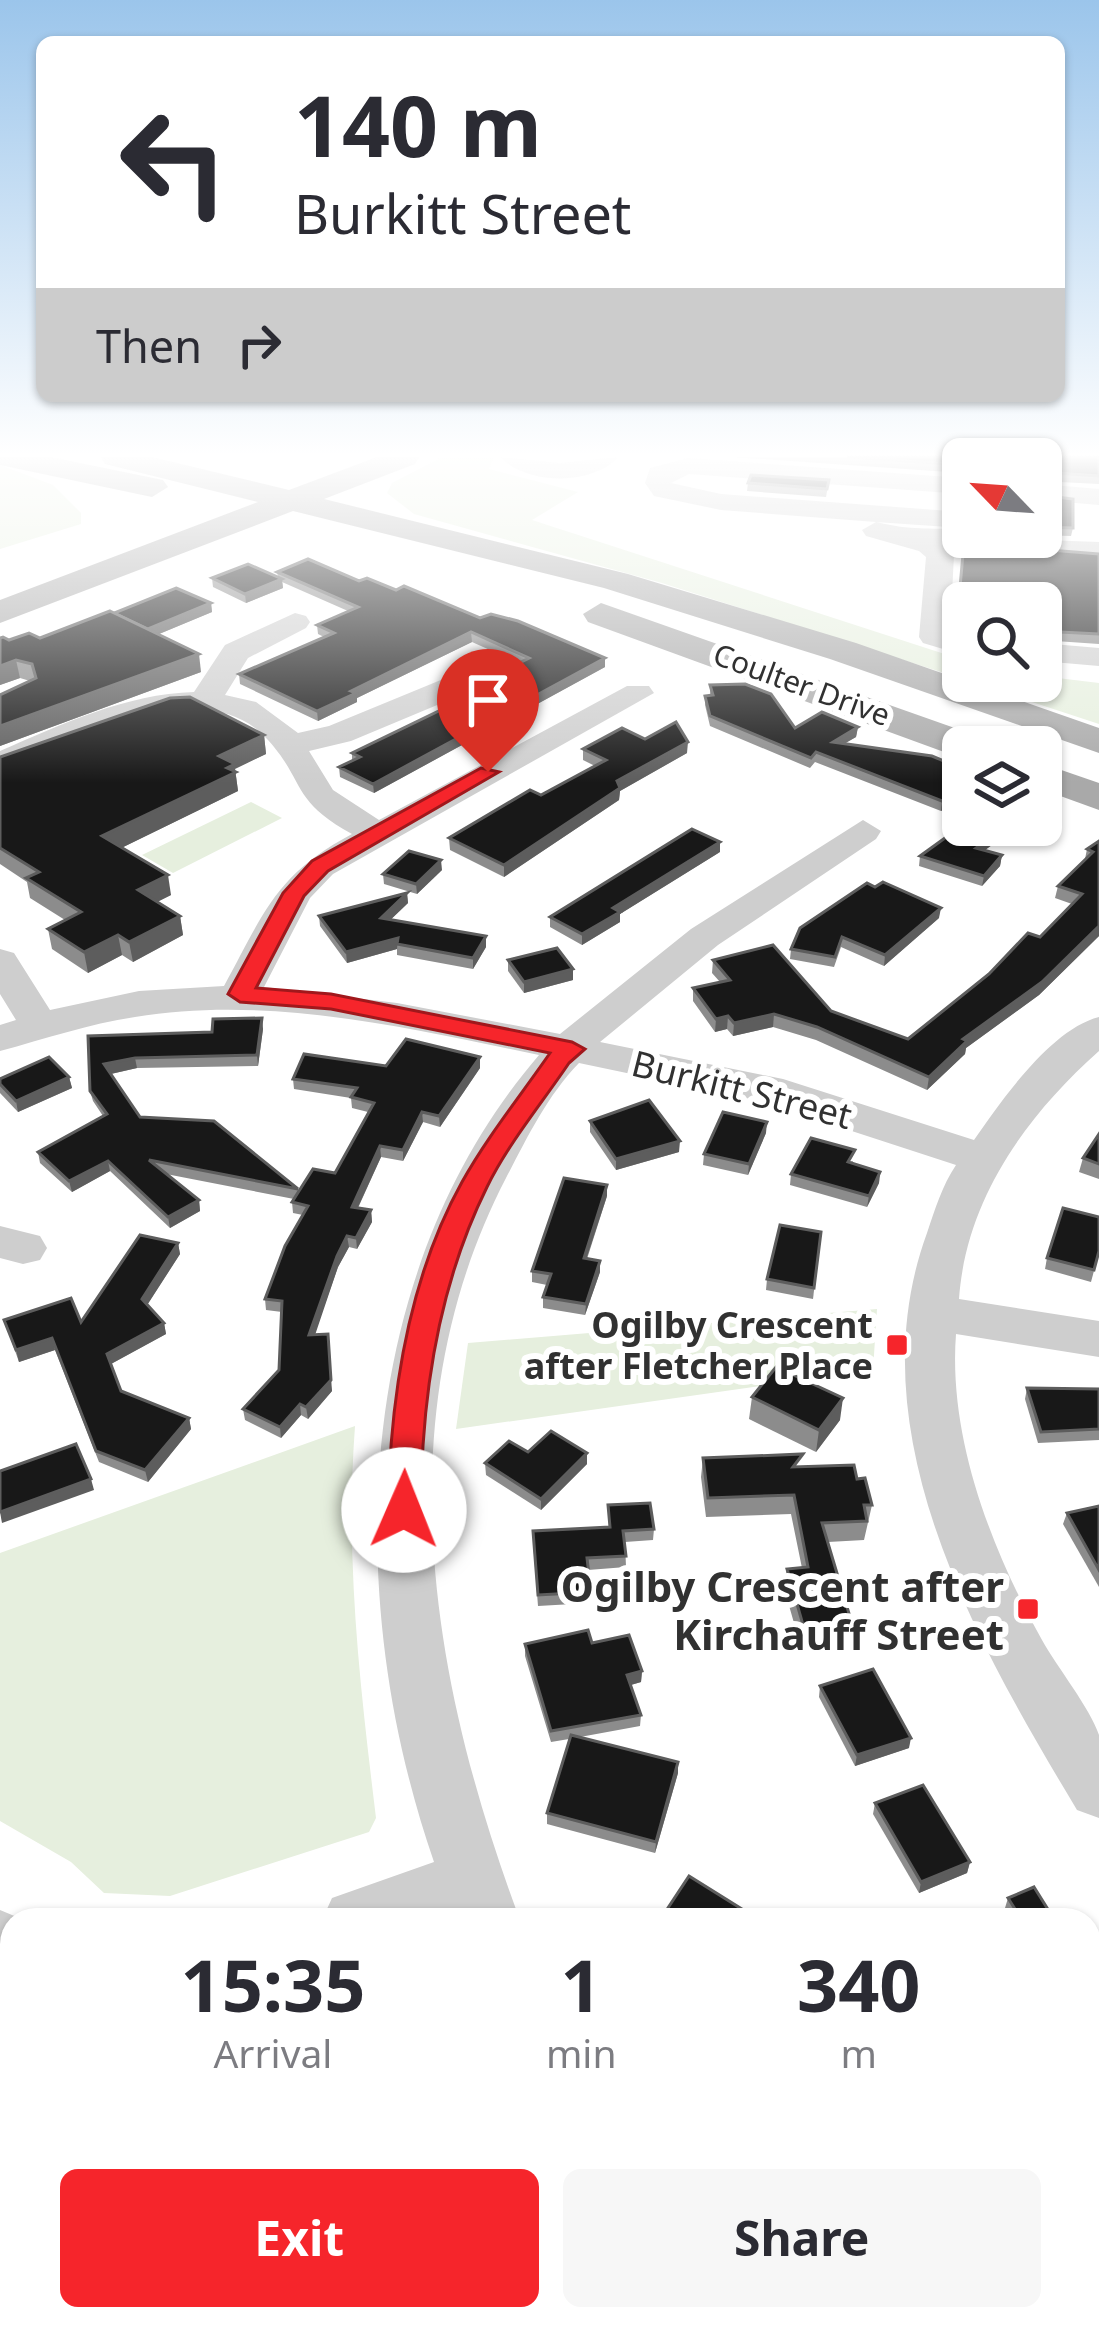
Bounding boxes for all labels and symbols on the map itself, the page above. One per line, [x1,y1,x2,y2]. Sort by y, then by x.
north arrow [942,438,1062,558]
street label: Coulter Drive [708,633,896,735]
pin [437,649,539,772]
street label: Burkitt Street [627,1038,857,1140]
place label: Ogilby Crescent after Fletcher Place [524,1300,873,1390]
marker: Ogilby Crescent after Fletcher Place [884,1332,910,1358]
position arrow [341,1447,467,1573]
place label: Ogilby Crescent after Kirchauff Street [561,1557,1004,1662]
marker: Ogilby Crescent after Kirchauff Street [1015,1596,1041,1622]

